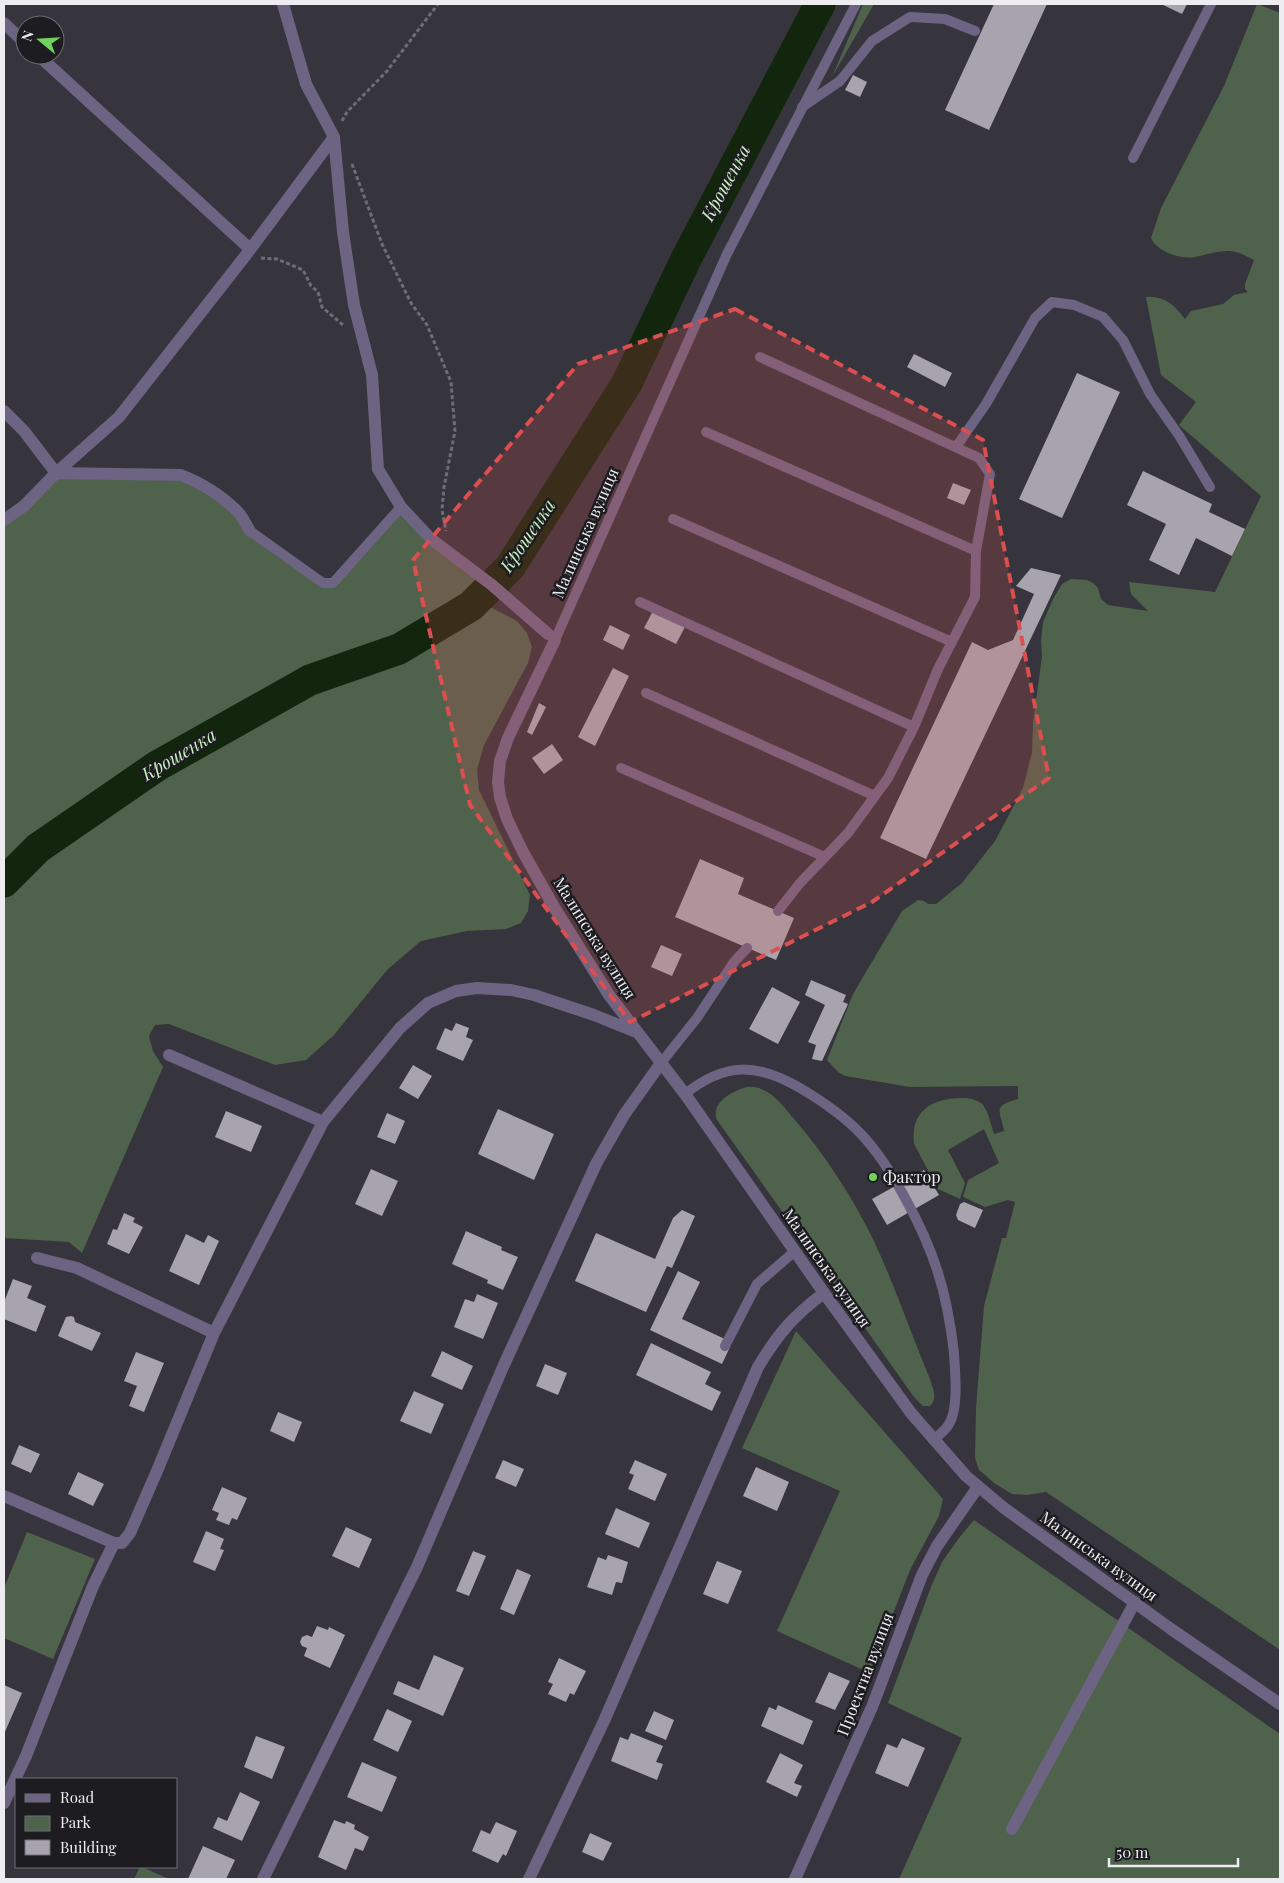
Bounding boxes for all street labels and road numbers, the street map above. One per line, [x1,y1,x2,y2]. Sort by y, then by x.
street label: Малинська вулиця [546,464,623,601]
street label: Малинська вулиця [549,873,642,1003]
street label: Малинська вулиця [779,1204,876,1331]
street label: Малинська вулиця [1036,1506,1163,1606]
street label: Проектна вулиця [831,1609,898,1738]

